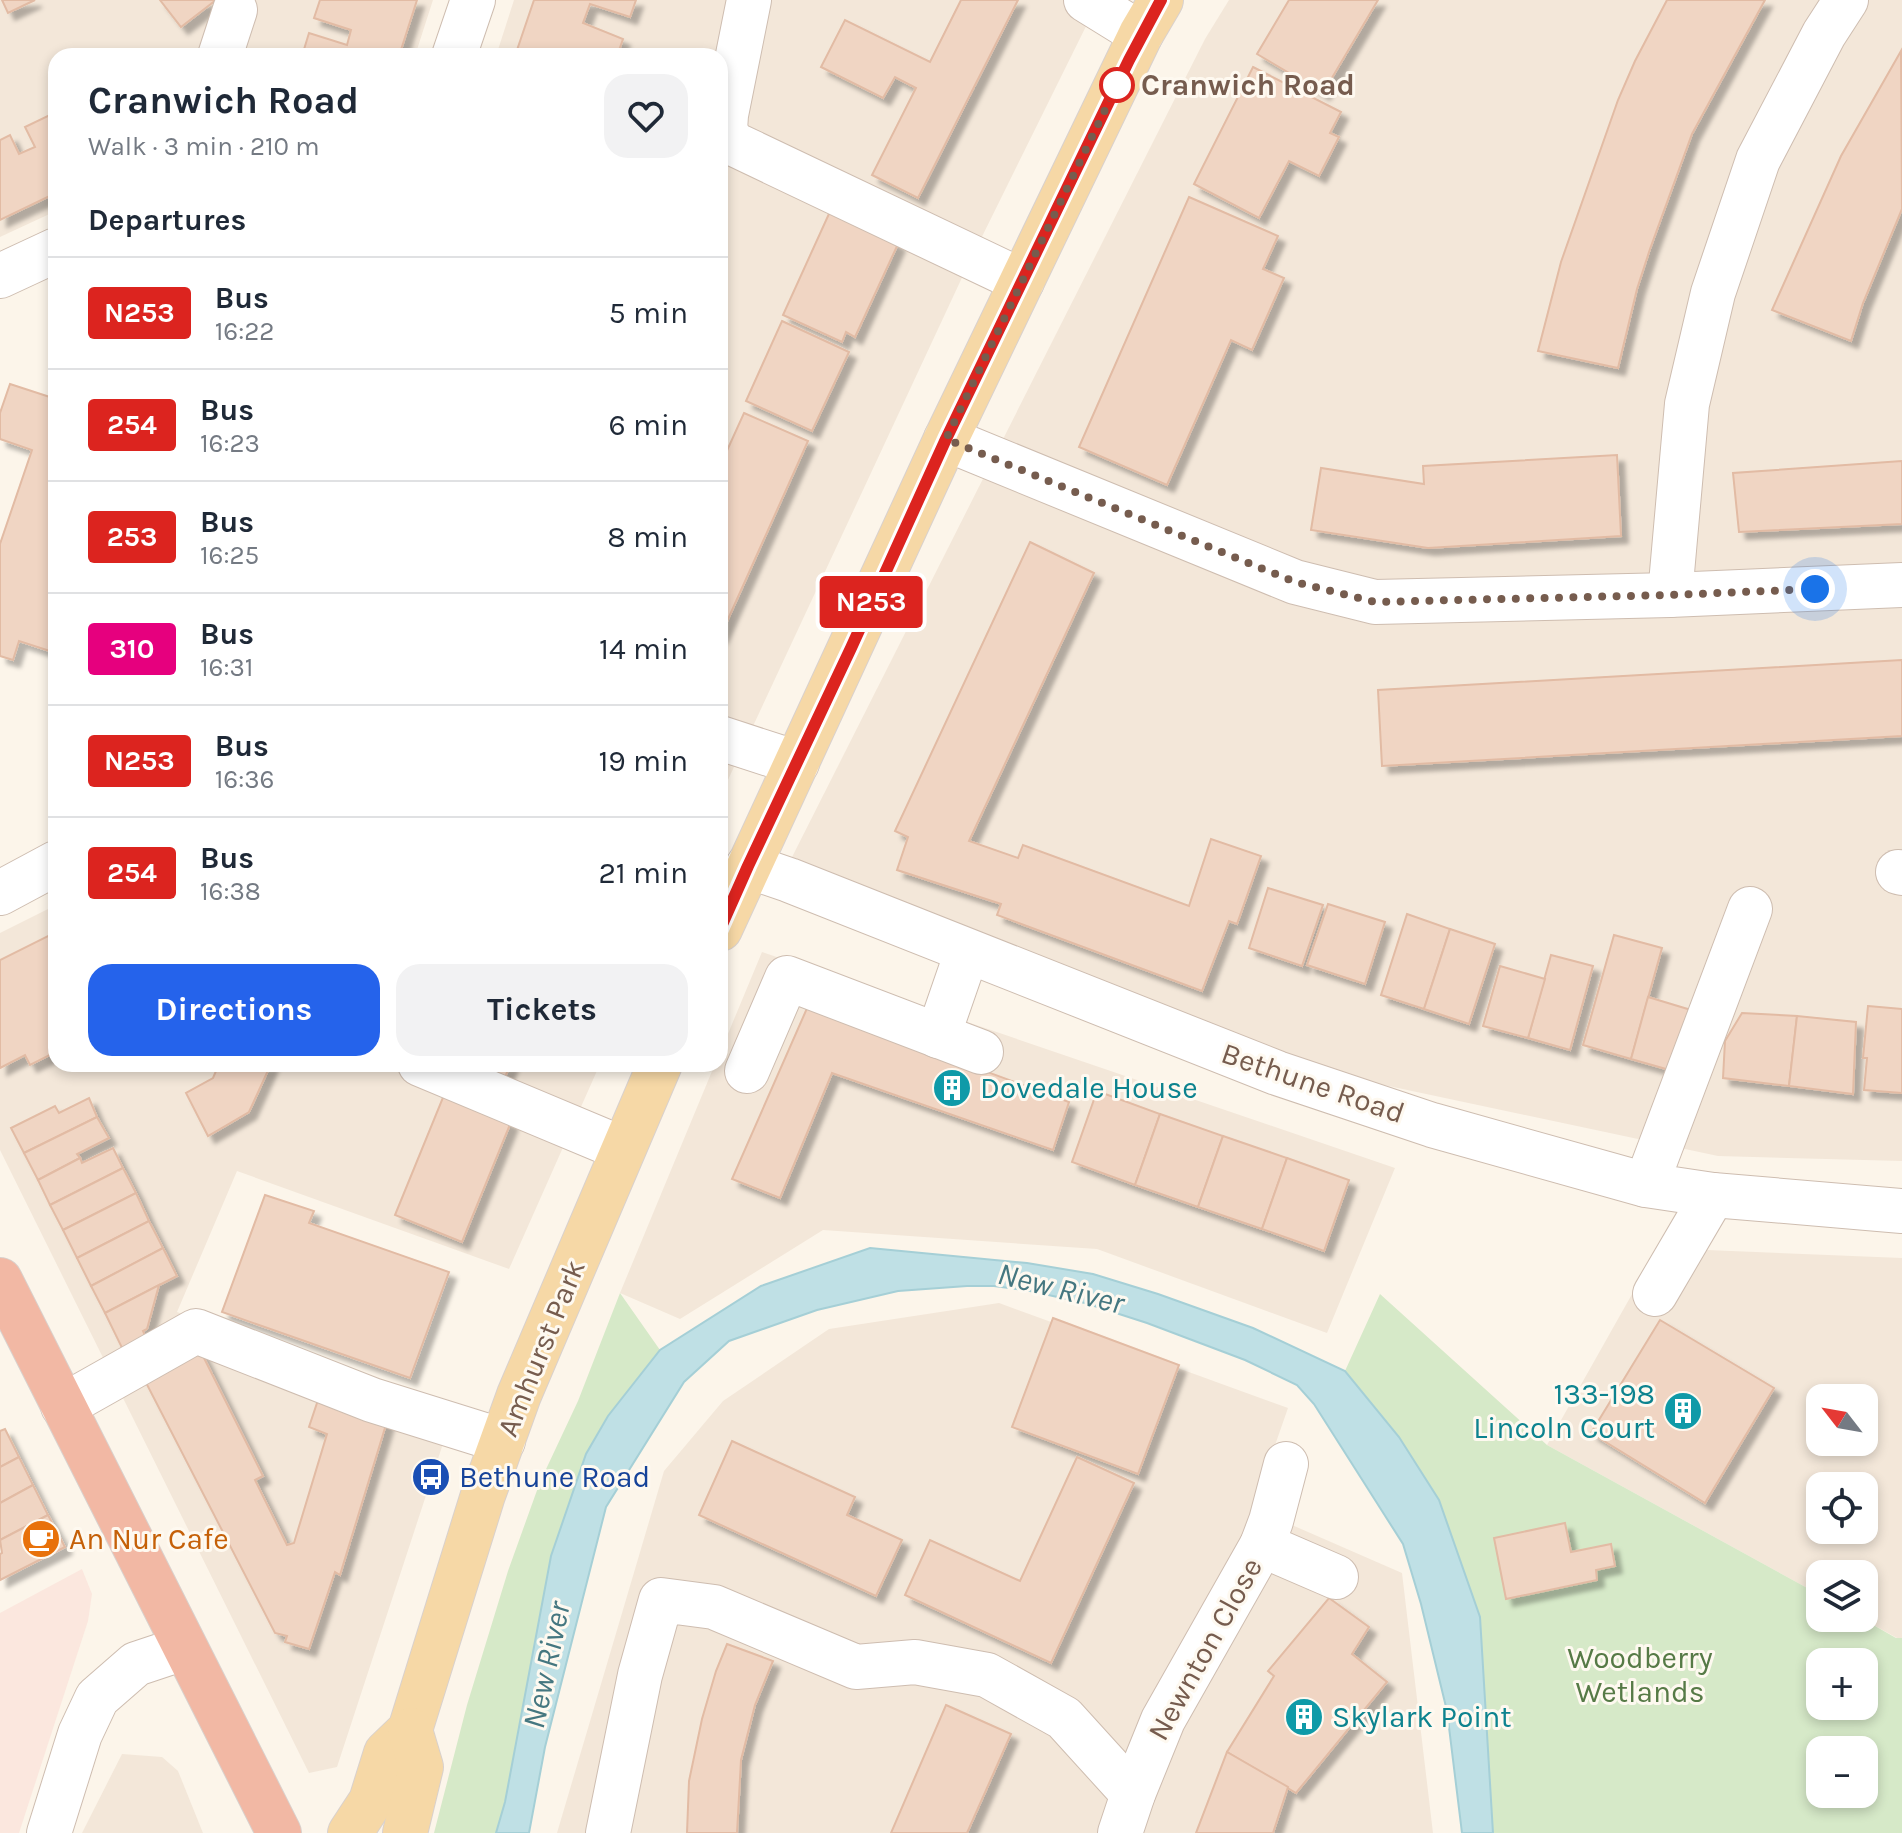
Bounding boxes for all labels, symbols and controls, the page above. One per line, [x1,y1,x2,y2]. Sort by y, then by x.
place label: Cranwich Road [1141,67,1355,103]
marker: Cranwich Road [1100,68,1134,102]
button: heart [604,74,688,158]
text: Cranwich Road [88,78,359,123]
text: Walk · 3 min · 210 m [88,131,320,162]
text: Departures [88,202,246,238]
text: Bus [215,280,269,316]
text: 5 min [609,295,688,331]
text: N253 [104,296,175,329]
text: 16:22 [215,316,274,347]
text: Bus [200,392,254,428]
text: 6 min [609,407,688,443]
text: 254 [107,408,157,441]
text: 16:23 [200,428,260,459]
text: Bus [200,504,254,540]
text: 8 min [607,519,688,555]
text: 253 [107,520,157,553]
text: 16:25 [200,540,259,571]
your location [1795,569,1835,609]
line badge: N253 [815,576,927,628]
text: N253 [836,585,906,618]
text: Bus [200,616,254,652]
text: 14 min [599,631,688,667]
text: 310 [109,632,155,665]
text: 16:31 [200,652,253,683]
text: Bus [215,728,269,764]
text: 19 min [598,743,688,779]
text: N253 [104,744,175,777]
text: 16:36 [215,764,274,795]
text: Bus [200,840,254,876]
text: 21 min [598,855,688,891]
text: 254 [107,856,157,889]
text: 16:38 [200,876,261,907]
button: Directions [88,964,380,1056]
button: Tickets [396,964,688,1056]
street label: Bethune Road [1217,1035,1409,1131]
building icon: Dovedale House [931,1067,973,1109]
place label: Dovedale House [980,1070,1198,1106]
street label: Amhurst Park [489,1254,593,1442]
water label: New River [994,1255,1129,1322]
place label: 133-198 Lincoln Court [1473,1376,1655,1446]
north arrow [1806,1384,1878,1456]
map controls [1806,1384,1878,1808]
building icon: 133-198 Lincoln Court [1662,1390,1704,1432]
bus stop icon: Bethune Road [410,1456,452,1498]
place label: Bethune Road [459,1459,650,1495]
button: locate [1806,1472,1878,1544]
cafe icon: An Nur Cafe [20,1518,62,1560]
place label: An Nur Cafe [69,1521,229,1557]
street label: Newnton Close [1140,1551,1270,1747]
button: layers [1806,1560,1878,1632]
water label: New River [515,1597,578,1732]
park label: Woodberry Wetlands [1567,1640,1713,1710]
button: + [1806,1648,1878,1720]
building icon: Skylark Point [1283,1696,1325,1738]
place label: Skylark Point [1332,1699,1512,1735]
button: − [1806,1736,1878,1808]

